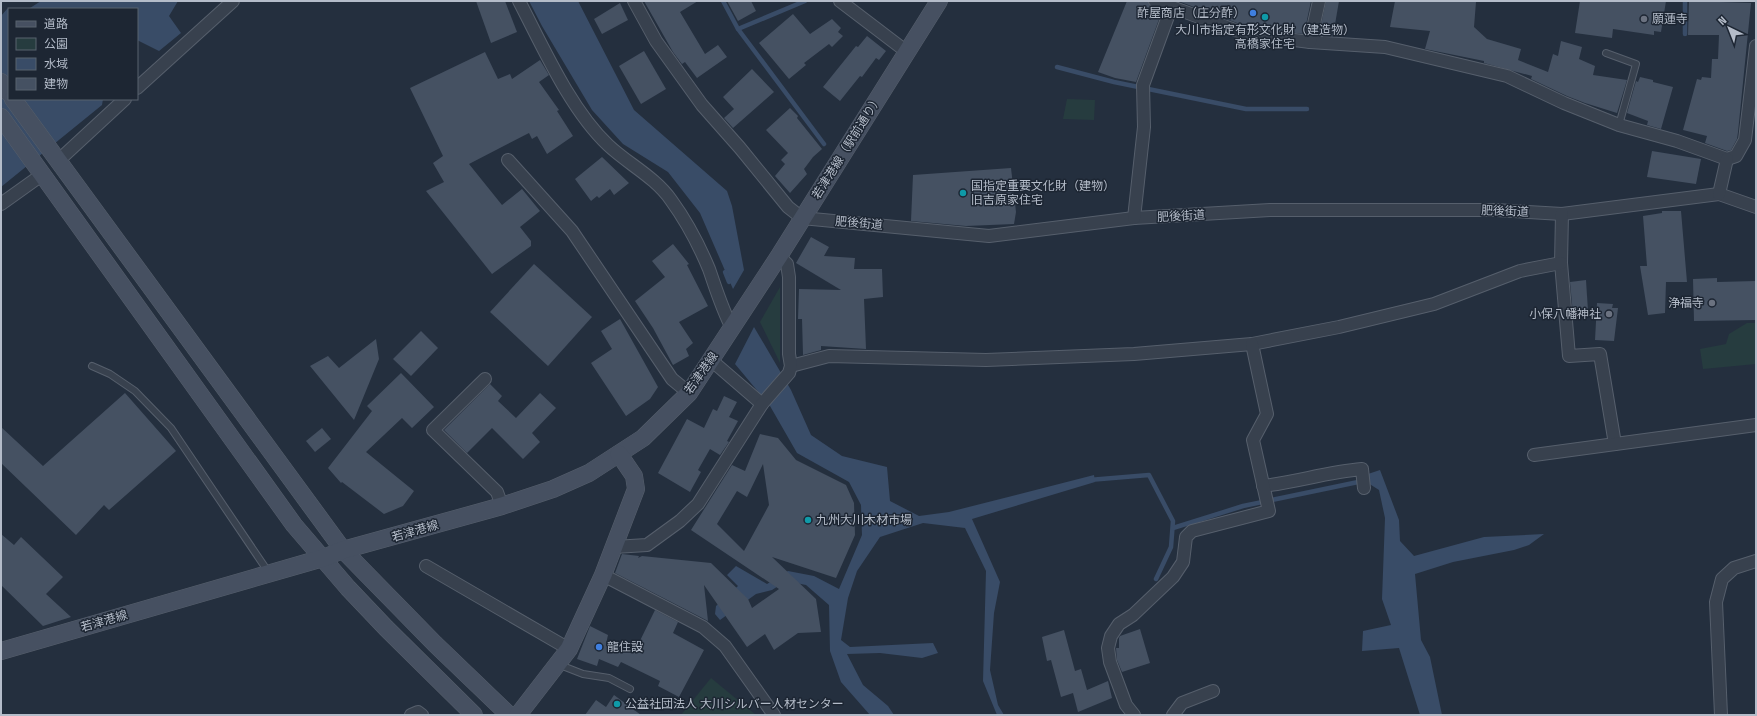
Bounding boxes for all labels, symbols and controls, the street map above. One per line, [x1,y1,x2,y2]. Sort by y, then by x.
place label: 酢屋商店（庄分酢） [1137,6,1245,20]
legend [8,8,138,100]
marker: 酢屋商店（庄分酢） [1248,8,1258,18]
north arrow [1709,8,1749,48]
marker: 大川市指定有形文化財（建造物） 高橋家住宅 [1260,12,1270,22]
place label: 願蓮寺 [1652,12,1688,26]
marker: 願蓮寺 [1639,14,1649,24]
text: N [1716,14,1729,28]
text: 道路 [44,17,68,31]
place label: 大川市指定有形文化財（建造物） 高橋家住宅 [1175,23,1355,51]
text: 公園 [44,37,68,51]
text: 水域 [44,57,68,71]
text: 建物 [44,77,68,91]
street label: 若津港線（駅前通り） [809,92,885,202]
place label: 国指定重要文化財（建物） 旧吉原家住宅 [971,179,1115,207]
marker: 国指定重要文化財（建物） 旧吉原家住宅 [958,188,968,198]
street label: 肥後街道 [1481,203,1529,219]
street label: 肥後街道 [1157,208,1205,224]
street label: 肥後街道 [834,214,884,232]
place label: 浄福寺 [1668,296,1704,310]
marker: 浄福寺 [1707,298,1717,308]
place label: 小保八幡神社 [1529,307,1601,321]
marker: 小保八幡神社 [1604,309,1614,319]
street label: 若津港線 [681,349,721,397]
place label: 九州大川木材市場 [816,513,912,527]
marker: 九州大川木材市場 [803,515,813,525]
street label: 若津港線 [390,518,440,544]
street label: 若津港線 [79,608,129,634]
place label: 龍住設 [607,640,643,654]
marker: 龍住設 [594,642,604,652]
place label: 公益社団法人 大川シルバー人材センター [625,697,844,711]
marker: 公益社団法人 大川シルバー人材センター [612,699,622,709]

